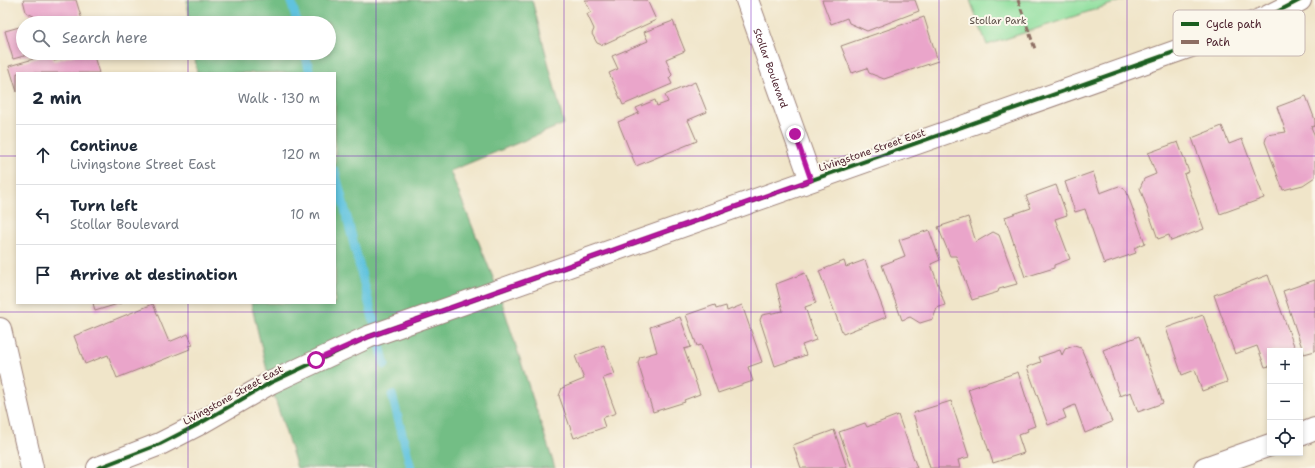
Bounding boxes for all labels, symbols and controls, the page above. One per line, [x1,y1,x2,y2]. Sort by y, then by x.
legend [1173,10,1305,56]
park label: Stollar Park [969,14,1027,27]
search box [16,16,336,60]
text: Cycle path [1206,17,1262,32]
street label: Stollar Boulevard [751,26,792,110]
icon: search [30,27,52,49]
text: Search here [62,28,148,48]
text: Path [1206,35,1230,50]
text: 2 min [32,87,82,109]
text: Walk · 130 m [238,90,320,107]
route end [786,125,804,143]
street label: Livingstone Street East [817,126,927,174]
text: Continue [70,136,138,156]
icon: ahead [32,144,54,166]
text: 120 m [282,146,320,163]
text: Livingstone Street East [70,156,216,173]
text: Turn left [70,196,138,216]
icon: left [32,204,54,226]
text: 10 m [290,206,320,223]
text: Stollar Boulevard [70,216,179,233]
icon: arrive [32,264,54,286]
text: Arrive at destination [70,265,238,285]
map controls [1267,348,1303,456]
button: + [1267,348,1303,384]
route start [307,351,325,369]
street label: Livingstone Street East [181,362,285,428]
button: − [1267,384,1303,420]
button: locate [1267,420,1303,456]

